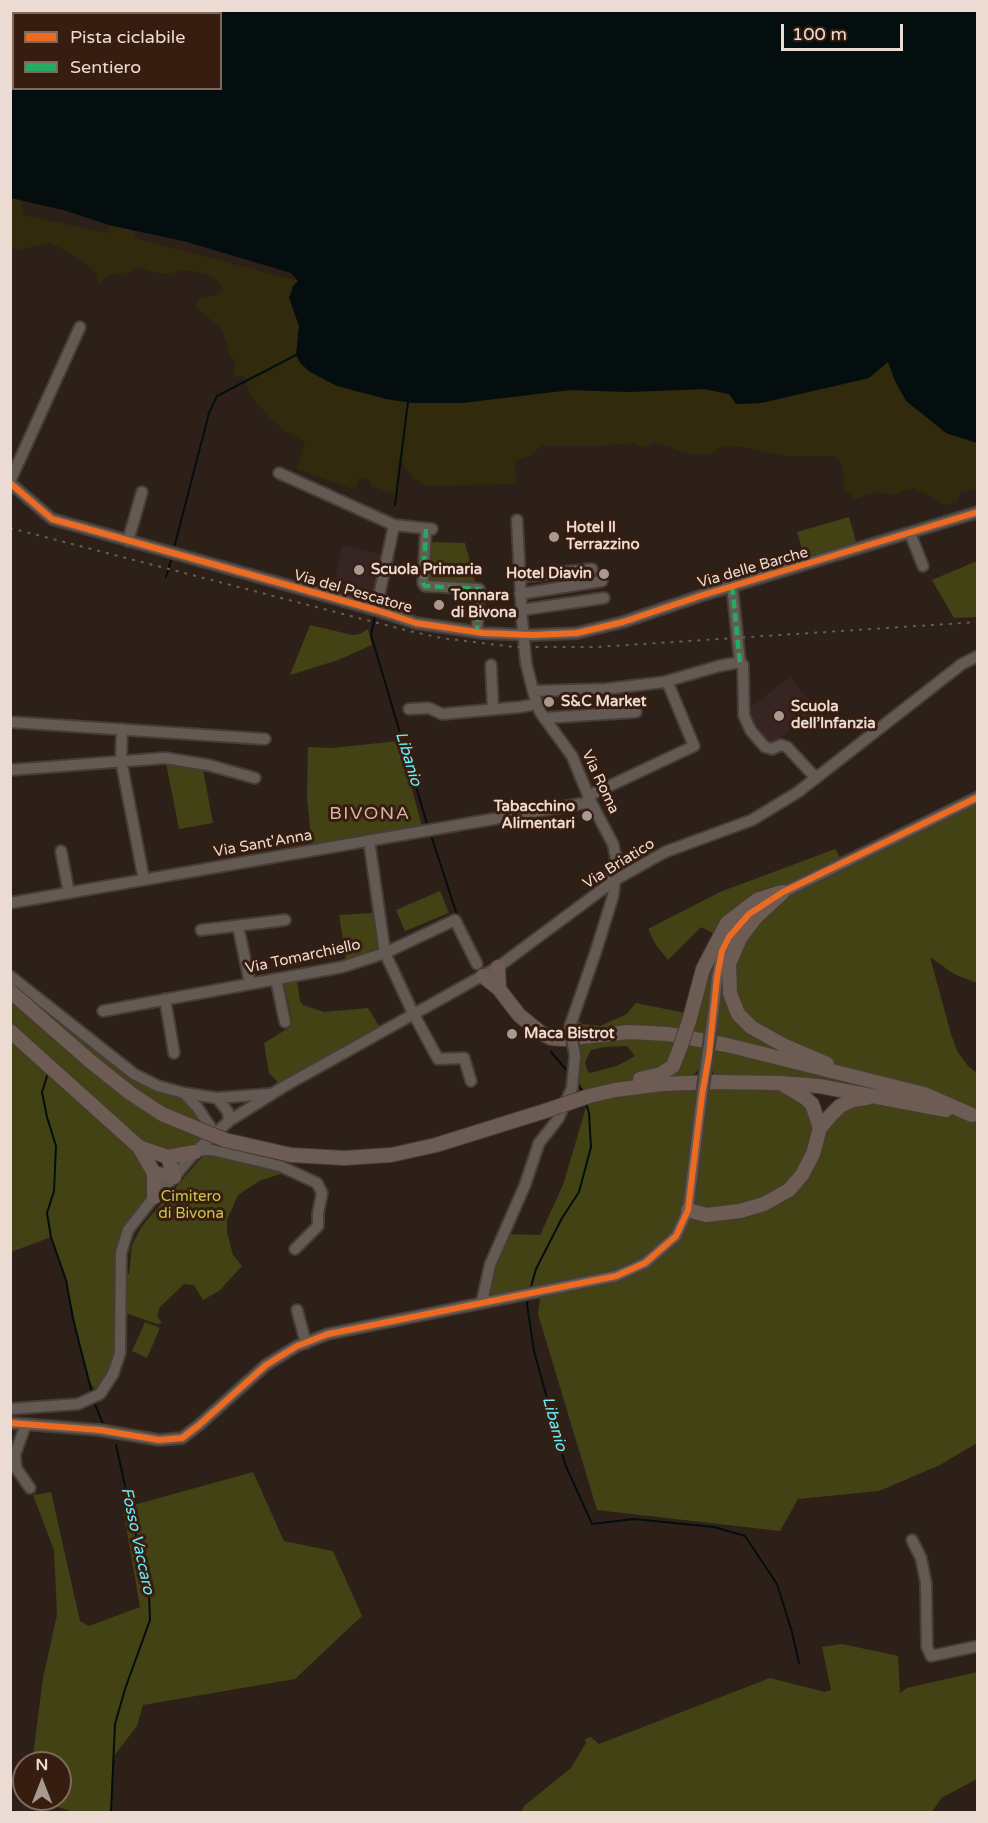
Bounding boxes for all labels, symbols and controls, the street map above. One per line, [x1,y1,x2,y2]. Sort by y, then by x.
legend [12,12,222,90]
scale bar [784,12,906,50]
text: 100 m [792,23,847,45]
text: Pista ciclabile [70,26,185,48]
text: Sentiero [70,56,141,78]
place label: Hotel Il Terrazzino [566,519,640,554]
marker: Hotel Il Terrazzino [547,530,561,544]
street label: Via delle Barche [696,544,810,592]
place label: Scuola Primaria [371,561,482,579]
marker: Scuola Primaria [352,563,366,577]
place label: Hotel Diavin [506,565,592,583]
street label: Via del Pescatore [292,566,414,618]
marker: Hotel Diavin [597,567,611,581]
place label: Tonnara di Bivona [451,587,517,622]
marker: Tonnara di Bivona [432,598,446,612]
place label: S&C Market [561,693,646,711]
marker: S&C Market [542,695,556,709]
place label: Scuola dell’Infanzia [791,698,876,733]
marker: Scuola dell’Infanzia [772,709,786,723]
water label: Libanio [391,730,425,788]
street label: Via Roma [577,747,623,817]
place label: Tabacchino Alimentari [494,798,575,833]
district label: BIVONA [329,803,411,825]
marker: Tabacchino Alimentari [580,809,594,823]
street label: Via Sant'Anna [212,826,314,862]
street label: Via Briatico [580,835,658,893]
street label: Via Tomarchiello [244,936,362,978]
place label: Maca Bistrot [524,1025,614,1043]
marker: Maca Bistrot [505,1027,519,1041]
park label: Cimitero di Bivona [158,1188,224,1223]
water label: Libanio [538,1395,570,1453]
water label: Fosso Vaccaro [116,1486,158,1596]
north arrow [12,1751,72,1811]
text: N [36,1755,48,1775]

